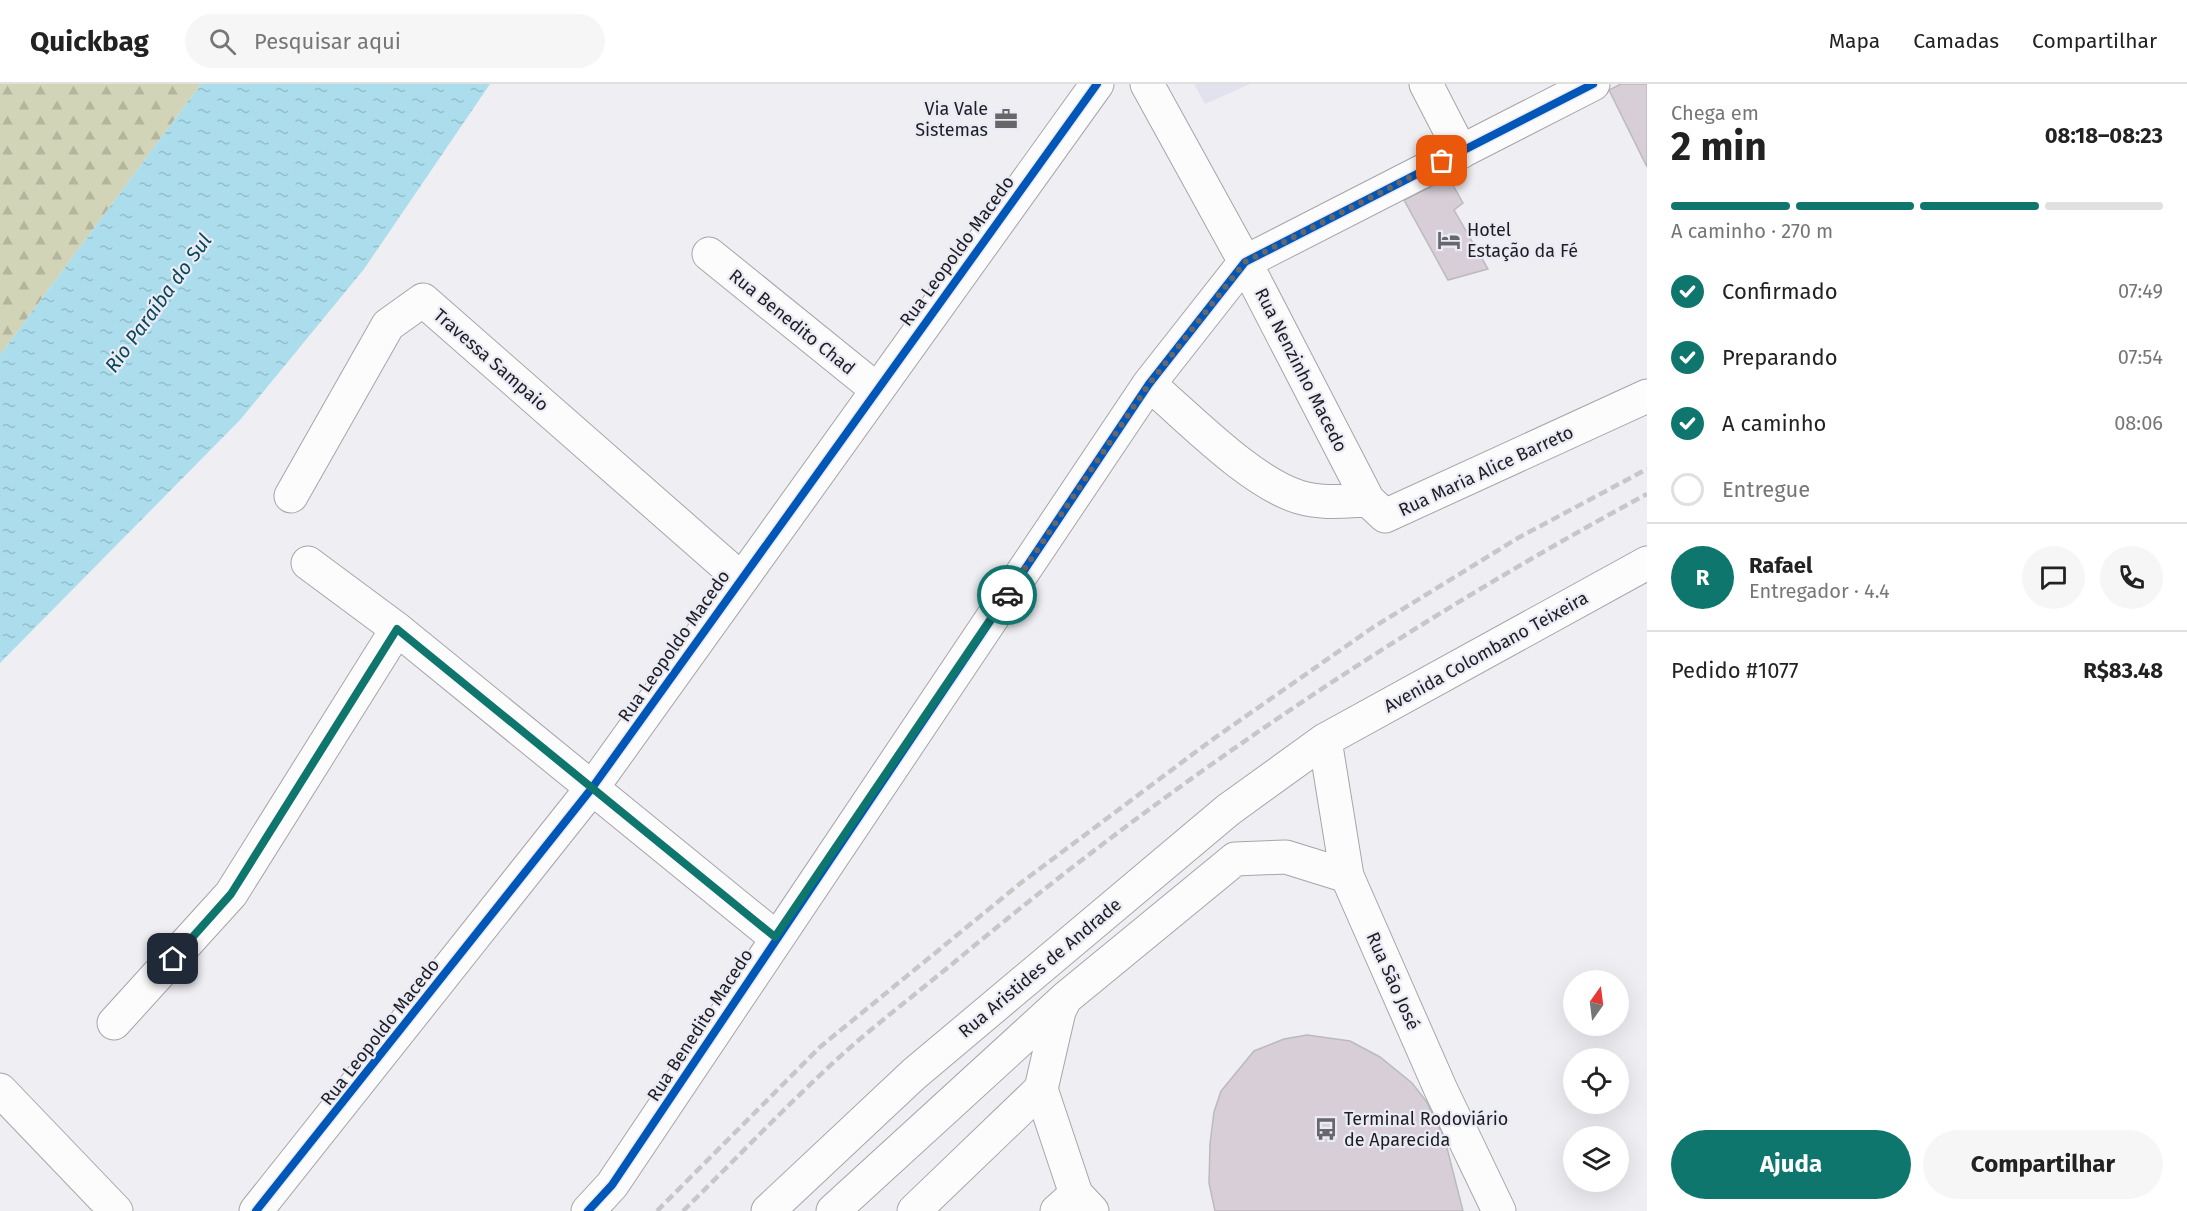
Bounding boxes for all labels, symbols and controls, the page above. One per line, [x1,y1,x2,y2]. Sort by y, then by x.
search box [185,14,605,68]
text: Quickbag [30,25,149,58]
icon: search [206,25,239,58]
text: Pesquisar aqui [254,28,401,55]
text: Mapa [1829,28,1880,54]
text: Camadas [1913,28,1999,54]
text: Compartilhar [2032,28,2157,54]
place label: Via Vale Sistemas [915,98,988,141]
text: Chega em [1671,101,1759,125]
office icon: Via Vale Sistemas [993,106,1019,132]
text: 08:18–08:23 [2045,122,2163,149]
text: 2 min [1671,124,1767,170]
pin [1416,135,1467,186]
icon: bag [1425,144,1458,177]
street label: Rua Leopoldo Macedo [895,172,1019,330]
place label: Hotel Estação da Fé [1467,219,1578,262]
text: A caminho · 270 m [1671,219,1833,243]
hotel icon: Hotel Estação da Fé [1436,227,1462,253]
water label: Rio Paraíba do Sul [100,229,216,377]
street label: Rua Benedito Chad [725,265,859,379]
icon: check [1671,275,1704,308]
text: Confirmado [1722,278,1838,305]
text: 07:49 [2118,279,2163,303]
street label: Rua Nenzinho Macedo [1250,284,1352,456]
street label: Travessa Sampaio [429,304,553,416]
icon: check [1671,341,1704,374]
text: Preparando [1722,344,1838,371]
text: 07:54 [2118,345,2163,369]
icon: check [1671,407,1704,440]
text: A caminho [1722,410,1826,437]
text: 08:06 [2114,411,2163,435]
street label: Rua Maria Alice Barreto [1395,421,1577,521]
text: Entregue [1722,476,1810,503]
button: chat [2022,546,2085,609]
button: phone [2100,546,2163,609]
text: Rafael [1749,552,1812,579]
text: R [1696,564,1709,591]
courier [977,565,1037,625]
street label: Rua Leopoldo Macedo [613,566,735,726]
icon: car [991,579,1024,612]
text: Entregador · 4.4 [1749,579,1890,603]
street label: Avenida Colombano Teixeira [1380,587,1592,717]
text: Pedido #1077 [1671,657,1799,684]
text: R$83.48 [2083,657,2163,684]
street label: Rua Aristides de Andrade [954,893,1126,1043]
street label: Rua São José [1362,929,1424,1033]
pin [147,933,198,984]
icon: home [156,942,189,975]
street label: Rua Benedito Macedo [642,945,758,1105]
street label: Rua Leopoldo Macedo [316,954,444,1110]
north arrow [1563,970,1629,1036]
map controls [1563,970,1629,1192]
button: locate [1563,1048,1629,1114]
place label: Terminal Rodoviário de Aparecida [1344,1108,1508,1151]
bus stop icon: Terminal Rodoviário de Aparecida [1313,1116,1339,1142]
button: layers [1563,1126,1629,1192]
button: Ajuda [1671,1130,1911,1199]
button: Compartilhar [1923,1130,2163,1199]

